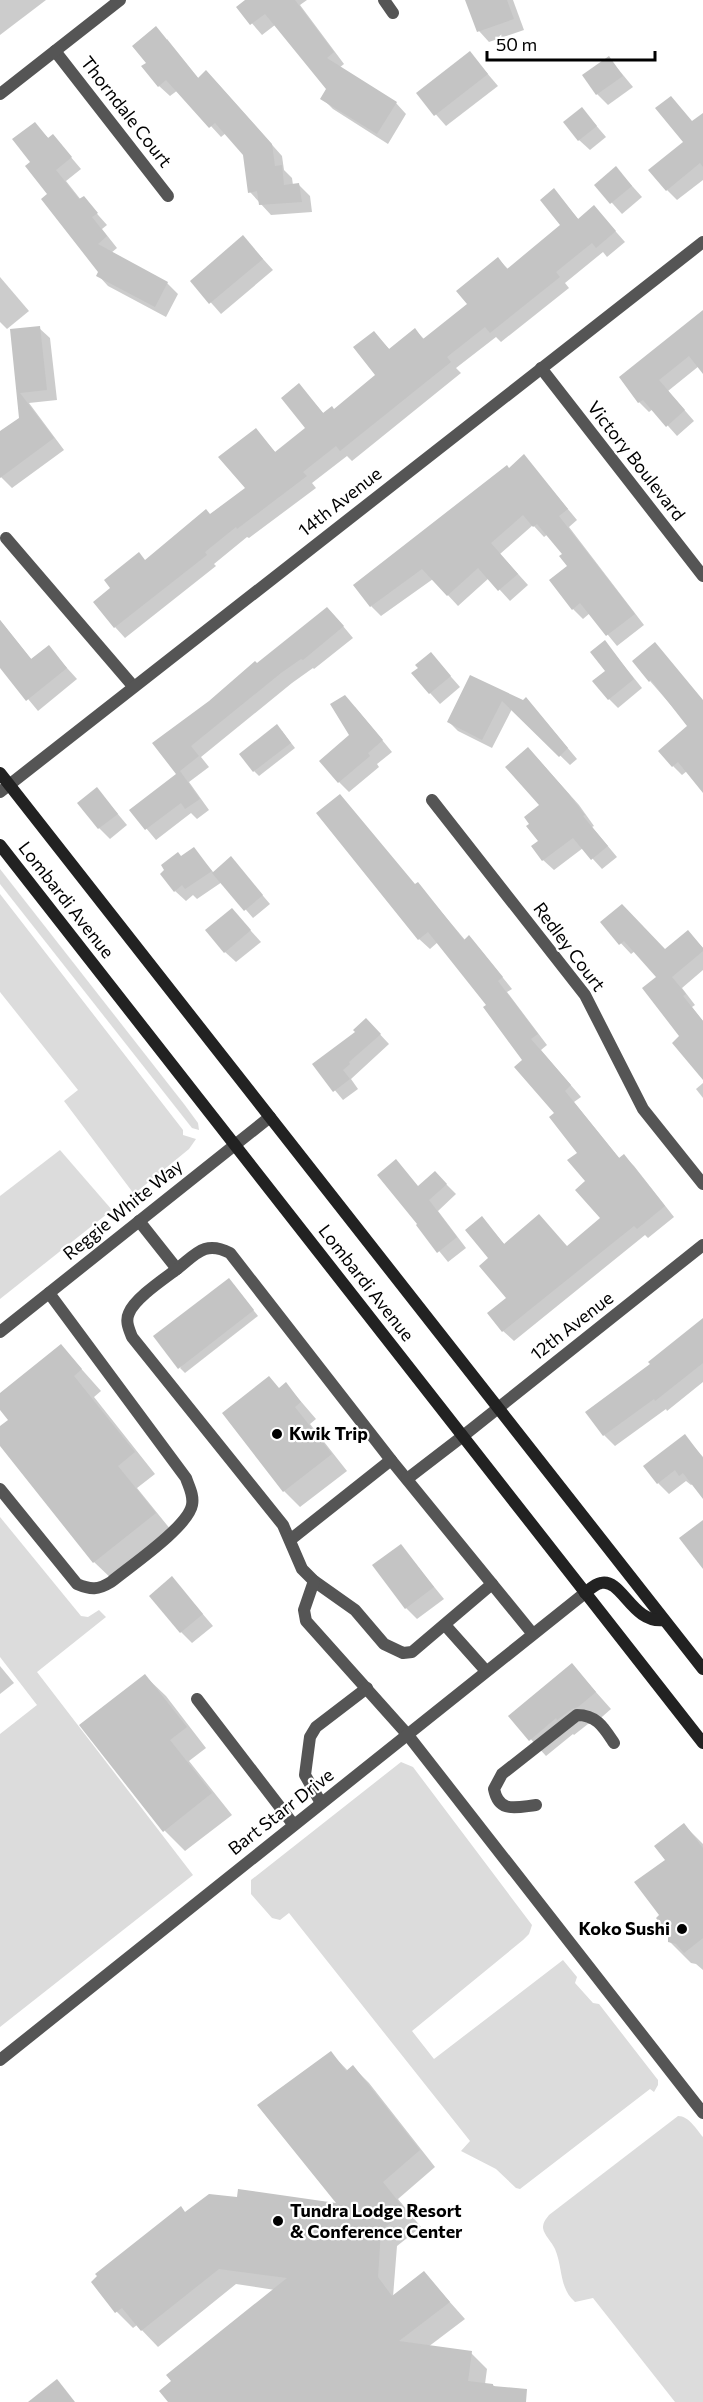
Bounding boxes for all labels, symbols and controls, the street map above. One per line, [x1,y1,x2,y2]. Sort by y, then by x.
scale bar [487,24,655,62]
text: 50 m [496,33,537,55]
street label: Thorndale Court [77,51,177,171]
street label: Victory Boulevard [583,396,690,525]
street label: 14th Avenue [293,462,385,541]
street label: Lombardi Avenue [14,837,119,962]
street label: Redley Court [529,898,610,995]
street label: Reggie White Way [58,1154,187,1264]
street label: Lombardi Avenue [314,1220,419,1345]
street label: 12th Avenue [526,1286,617,1364]
place label: Kwik Trip [289,1422,368,1444]
marker: Kwik Trip [270,1427,284,1441]
street label: Bart Starr Drive [223,1763,337,1859]
place label: Koko Sushi [578,1917,670,1939]
marker: Koko Sushi [675,1922,689,1936]
place label: Tundra Lodge Resort & Conference Center [290,2199,463,2242]
marker: Tundra Lodge Resort & Conference Center [271,2214,285,2228]

